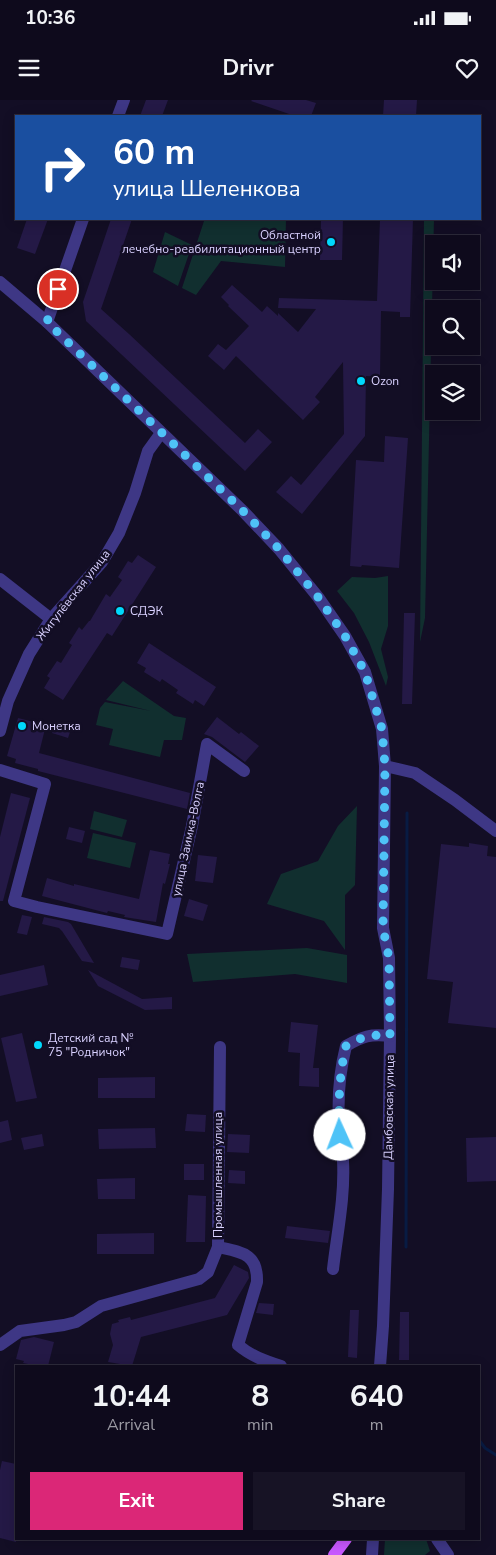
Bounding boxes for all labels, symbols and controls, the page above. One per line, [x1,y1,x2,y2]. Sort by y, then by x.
text: 10:36 [25,5,75,31]
text: Drivr [222,53,274,83]
icon: menu [15,54,43,82]
icon: heart [453,54,481,82]
text: 60 m [113,129,195,176]
icon: right [30,135,95,200]
text: улица Шеленкова [113,174,301,204]
place label: Областной лечебно-реабилитационный центр [122,227,321,257]
map controls [425,235,480,420]
button: sound [425,235,480,290]
marker: Областной лечебно-реабилитационный центр [325,236,337,248]
pin [37,268,79,310]
icon: arrive [44,275,72,303]
button: search [425,300,480,355]
button: layers [425,365,480,420]
place label: Ozon [371,373,399,389]
marker: Ozon [355,375,367,387]
street label: Жигулёвская улица [32,546,114,644]
place label: СДЭК [130,603,163,619]
marker: СДЭК [114,605,126,617]
place label: Монетка [32,718,81,734]
marker: Монетка [16,720,28,732]
street label: улица Заимка-Волга [168,780,208,898]
place label: Детский сад № 75 "Родничок" [48,1030,134,1060]
marker: Детский сад № 75 "Родничок" [32,1039,44,1051]
street label: Дамбовская улица [380,1054,398,1160]
position arrow [313,1108,365,1160]
street label: Промышленная улица [210,1112,226,1238]
text: 10:44 [91,1376,171,1417]
text: 8 [251,1376,269,1417]
text: 640 [350,1376,404,1417]
text: Arrival [107,1414,155,1436]
text: min [247,1414,273,1436]
text: m [370,1414,384,1436]
button: Exit [30,1472,243,1530]
button: Share [253,1472,465,1530]

